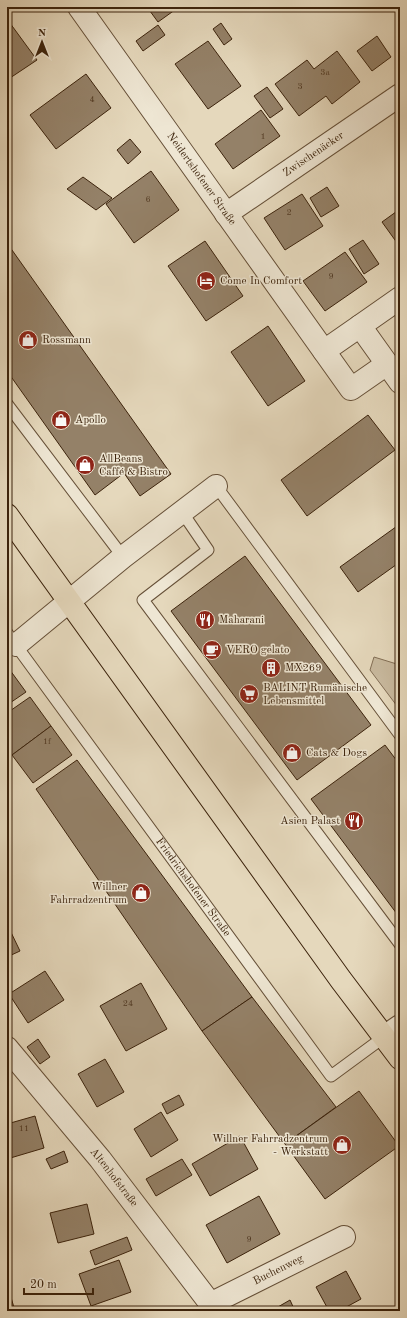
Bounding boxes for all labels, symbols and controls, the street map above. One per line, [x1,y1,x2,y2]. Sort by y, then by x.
north arrow [22,22,62,62]
text: N [38,28,47,39]
house number: 3a [320,68,330,77]
house number: 3 [297,82,303,91]
house number: 4 [89,95,95,104]
street label: Zwischenäcker [281,129,346,179]
street label: Neidertshofener Straße [165,131,238,227]
house number: 1 [260,132,266,141]
house number: 6 [145,195,151,204]
house number: 2 [286,208,292,217]
hotel icon: Come In Comfort [195,270,217,292]
house number: 9 [328,272,334,281]
place label: Come In Comfort [220,276,302,287]
shop icon: Rossmann [17,329,39,351]
place label: Rossmann [42,335,91,346]
shop icon: Apollo [50,409,72,431]
place label: Apollo [75,415,106,426]
shop icon: AllBeans Caffé & Bistro [74,454,96,476]
place label: AllBeans Caffé & Bistro [99,454,168,478]
restaurant icon: Maharani [194,609,216,631]
place label: Maharani [219,615,264,626]
cafe icon: VERO gelato [201,639,223,661]
place label: VERO gelato [226,645,289,656]
building icon: MX269 [260,657,282,679]
place label: MX269 [285,663,322,674]
supermarket icon: BALINT Rumänische Lebensmittel [238,683,260,705]
place label: BALINT Rumänische Lebensmittel [263,683,367,707]
house number: 1f [43,737,52,746]
shop icon: Cats & Dogs [281,742,303,764]
place label: Cats & Dogs [306,748,367,759]
restaurant icon: Asien Palast [343,810,365,832]
place label: Asien Palast [280,816,340,827]
street label: Friedrichshofener Straße [153,836,233,939]
place label: Willner Fahrradzentrum [50,882,127,906]
shop icon: Willner Fahrradzentrum [130,882,152,904]
house number: 24 [123,999,133,1008]
house number: 11 [19,1124,29,1133]
place label: Willner Fahrradzentrum - Werkstatt [212,1134,328,1158]
shop icon: Willner Fahrradzentrum - Werkstatt [331,1134,353,1156]
street label: Altenhofstraße [88,1146,140,1209]
house number: 9 [246,1235,252,1244]
street label: Buchenweg [251,1253,305,1287]
scale bar [24,1270,93,1296]
text: 20 m [30,1279,57,1291]

